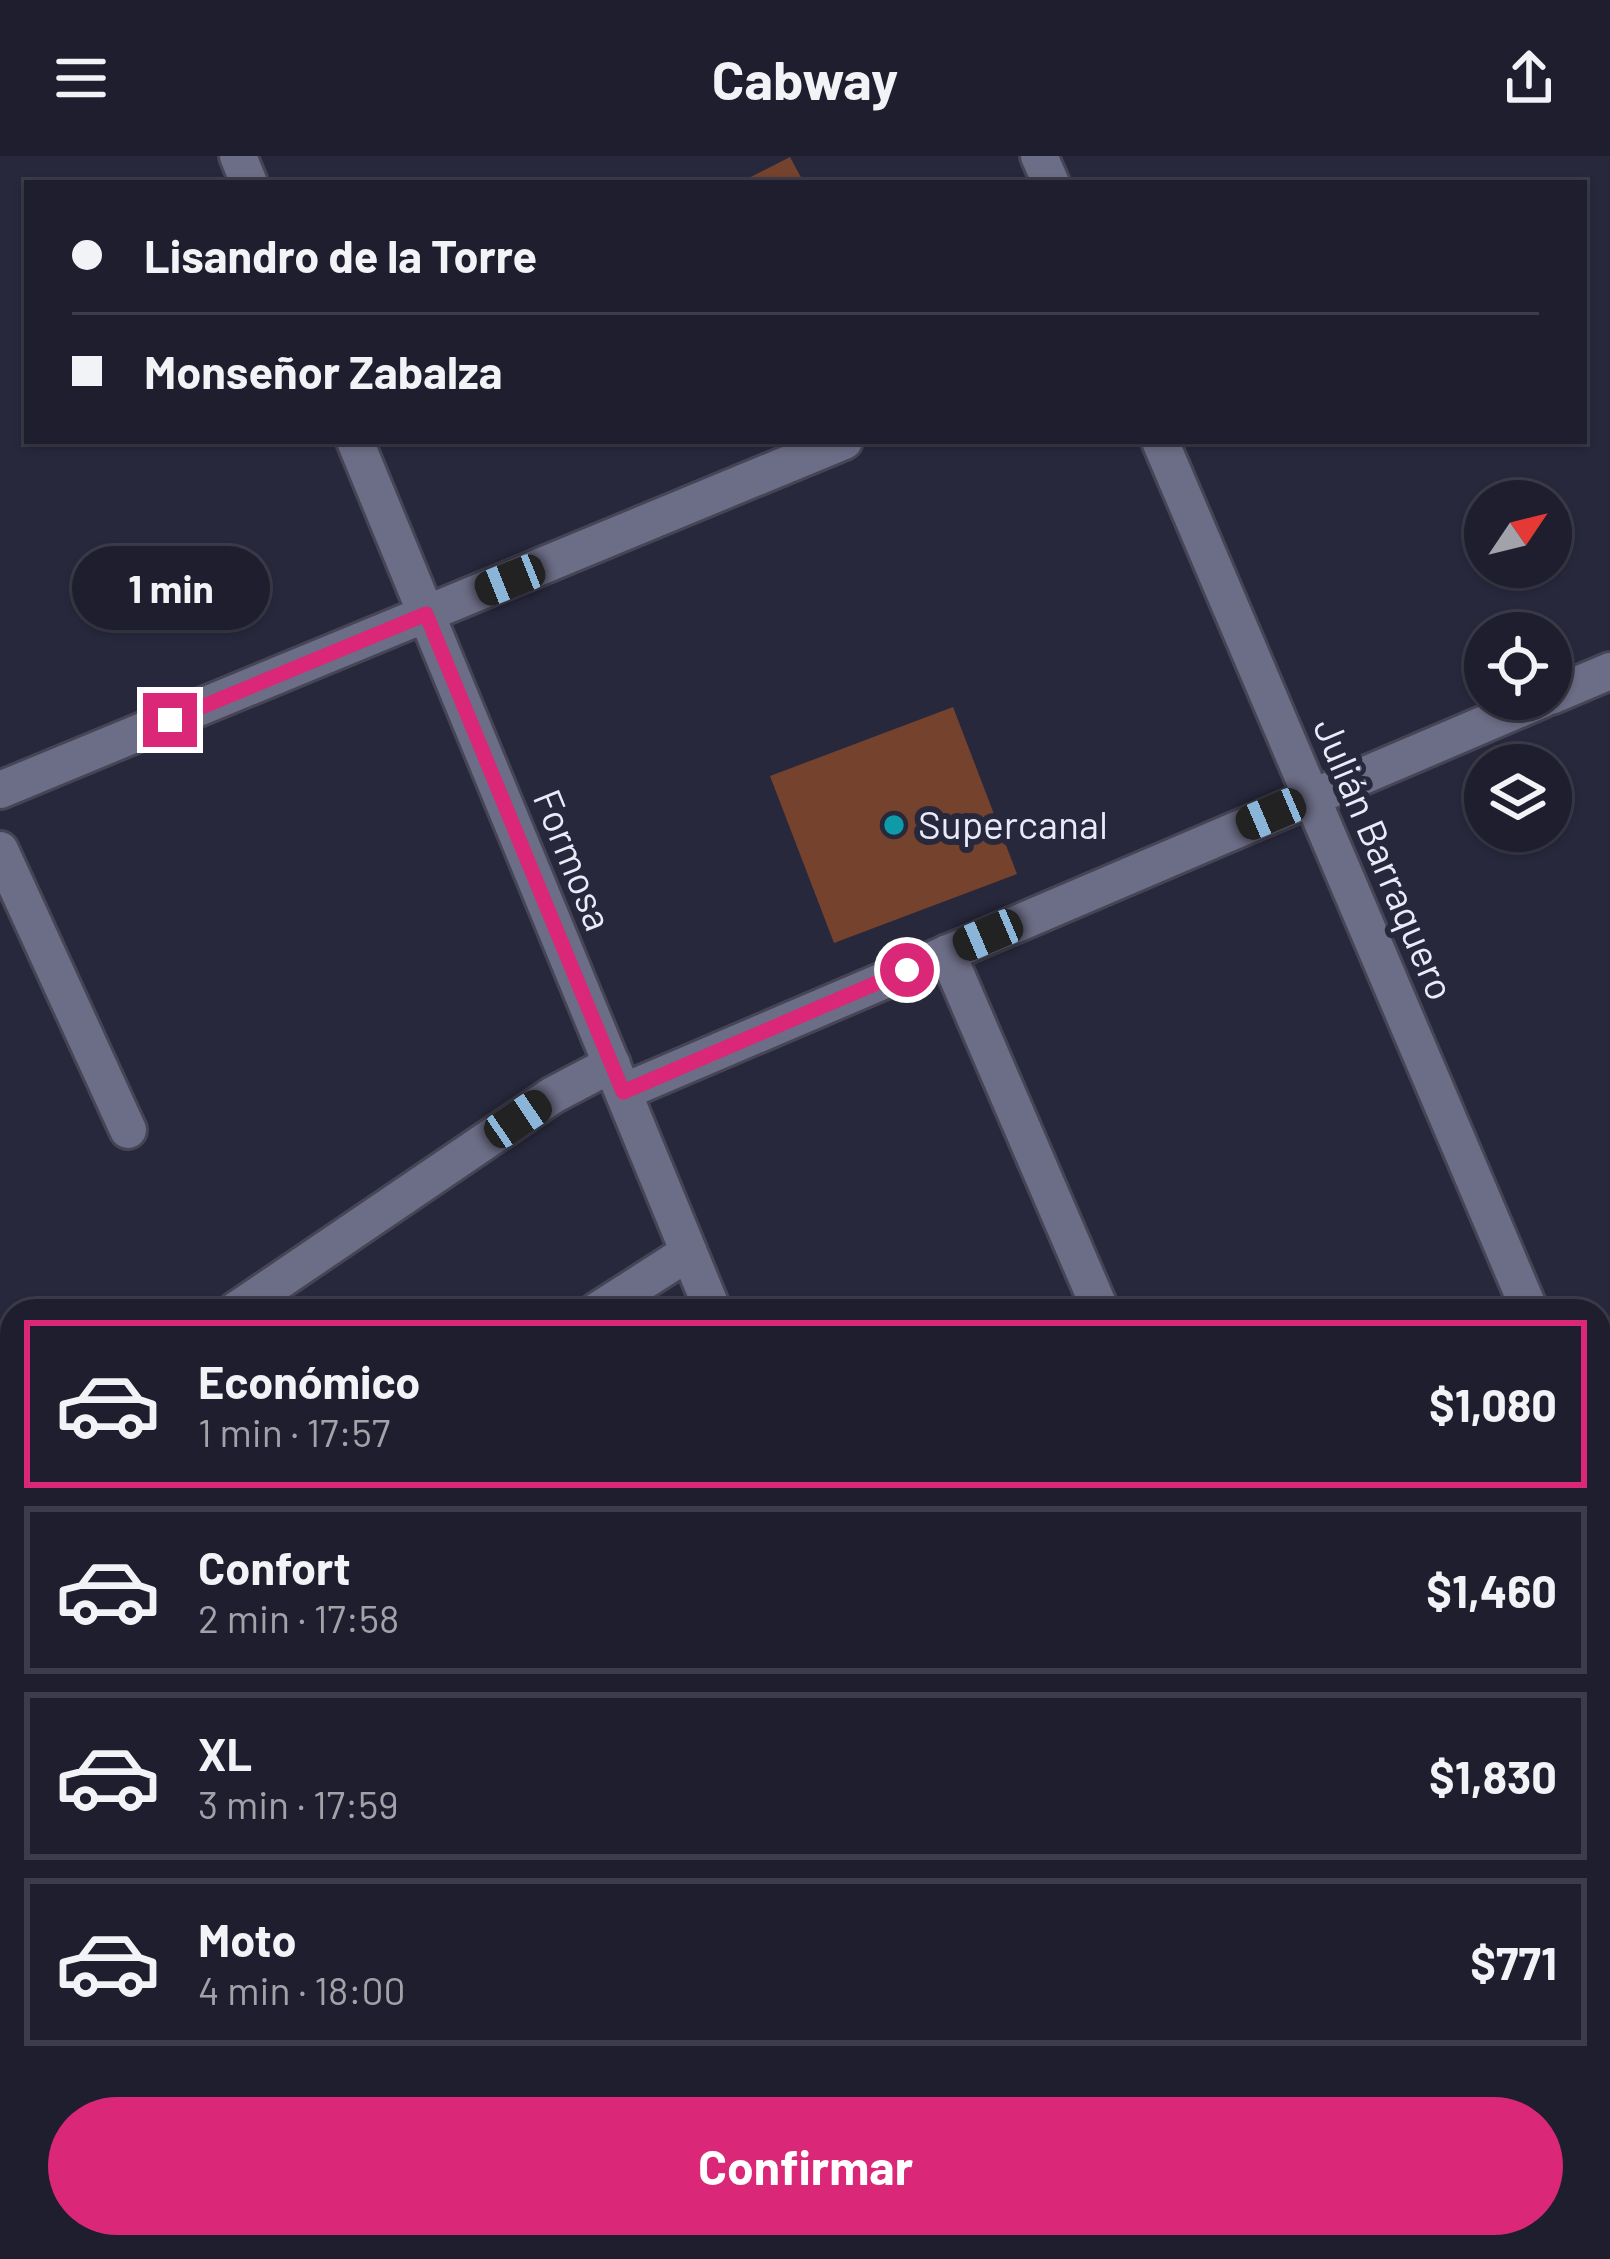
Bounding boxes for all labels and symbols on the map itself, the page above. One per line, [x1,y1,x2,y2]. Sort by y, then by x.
north arrow [1464,480,1572,588]
callout: 1 min [71,546,269,630]
car [470,550,550,610]
route end [143,693,197,747]
street label: Julián Barraquero [1305,710,1466,1007]
street label: Formosa [525,782,624,937]
car [1231,783,1311,845]
place label: Supercanal [918,800,1108,847]
marker: Supercanal [881,812,907,838]
car [948,904,1028,966]
route start [880,943,934,997]
car [478,1084,558,1154]

